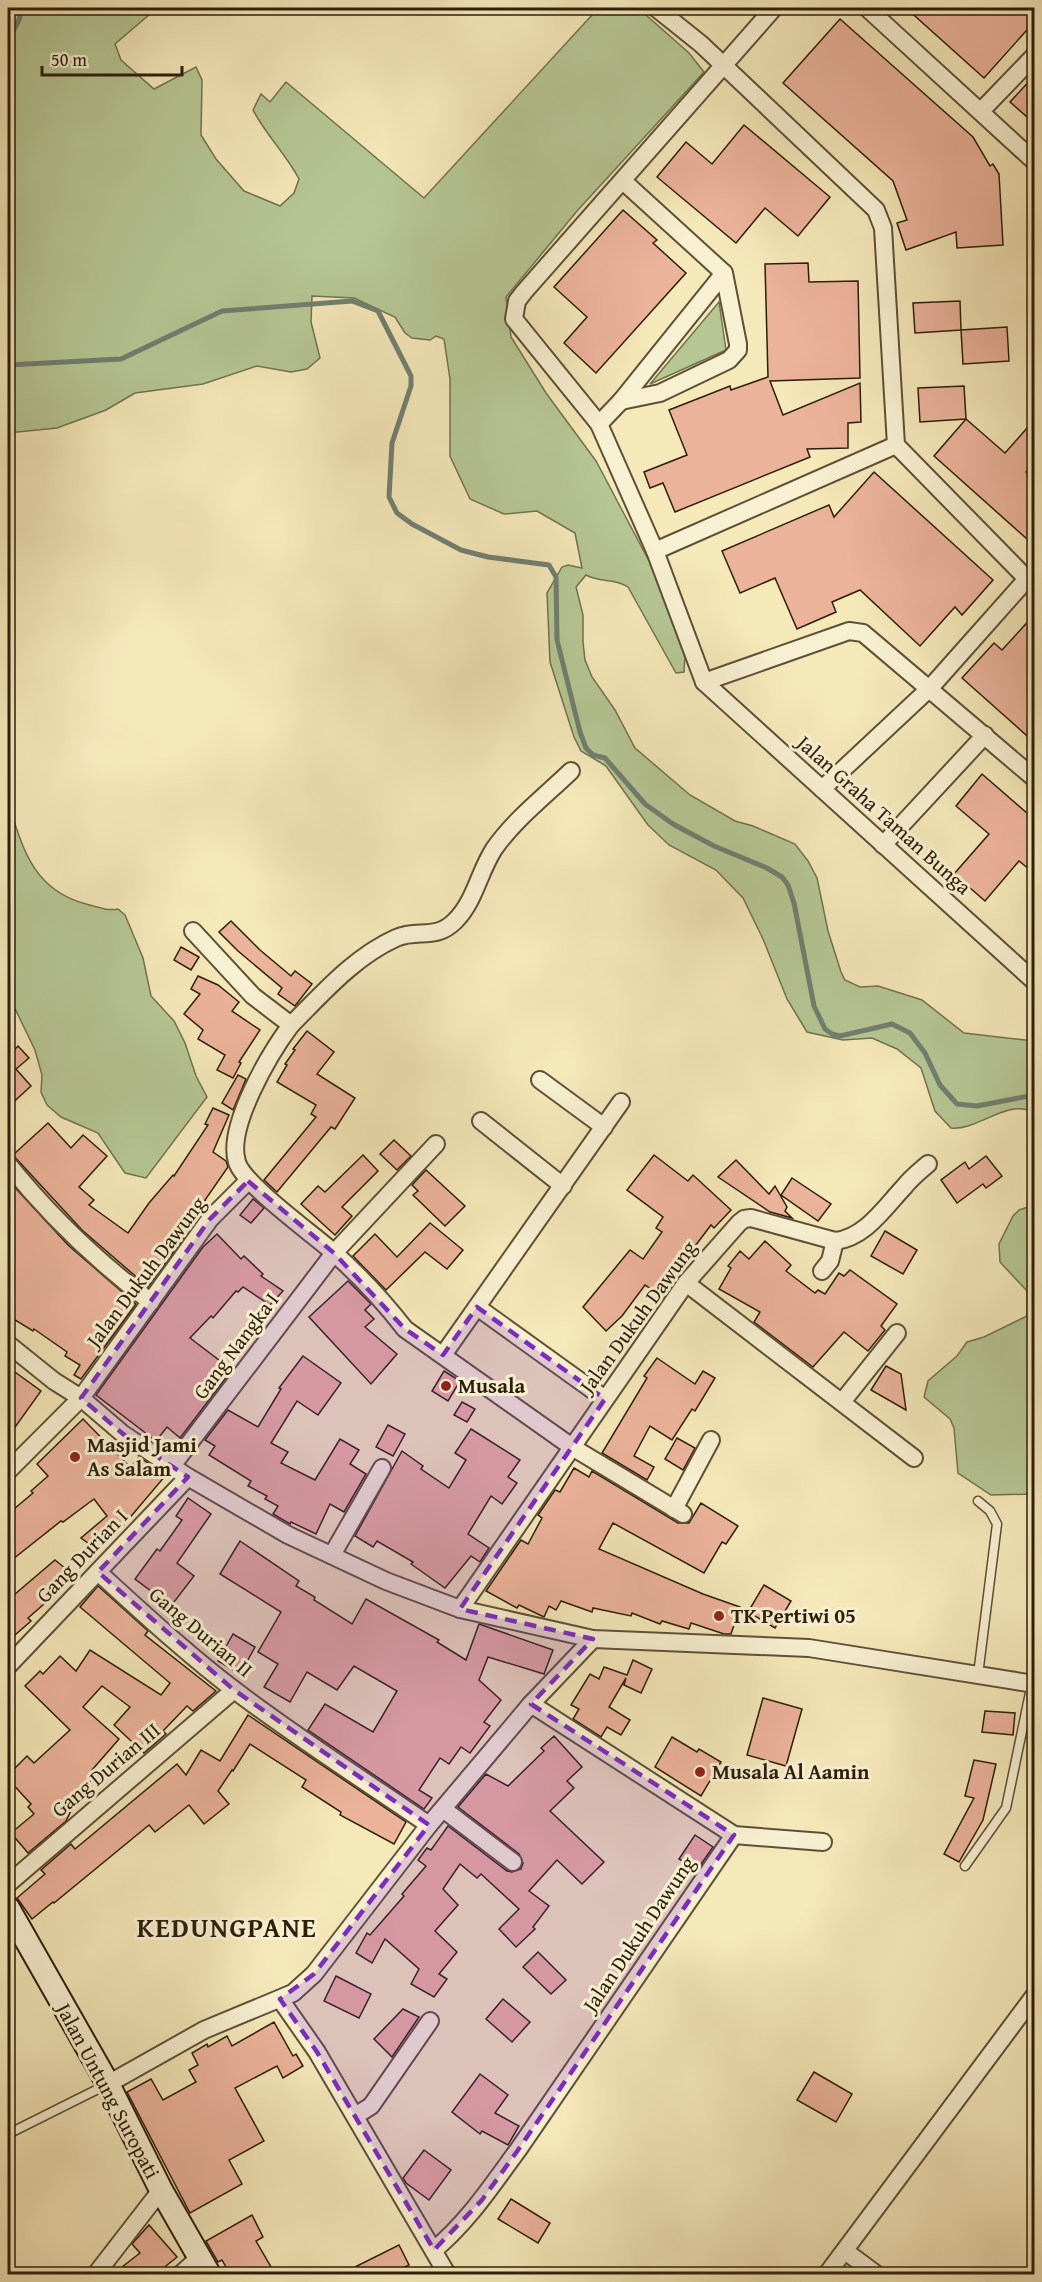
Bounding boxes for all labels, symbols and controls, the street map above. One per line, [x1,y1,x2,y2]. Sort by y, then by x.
scale bar [42,39,182,77]
text: 50 m [51,46,87,73]
street label: Jalan Graha Taman Bunga [788,726,979,902]
street label: Jalan Dukuh Dawung [77,1189,213,1356]
street label: Jalan Dukuh Dawung [570,1233,704,1402]
street label: Gang Nangka I [185,1286,286,1406]
place label: Musala [458,1370,525,1401]
marker: Musala [439,1379,453,1393]
place label: Masjid Jami As Salam [87,1429,197,1484]
marker: Masjid Jami As Salam [68,1450,82,1464]
street label: Gang Durian I [29,1501,135,1610]
street label: Gang Durian II [143,1579,260,1684]
place label: TK Pertiwi 05 [731,1600,856,1631]
marker: TK Pertiwi 05 [712,1609,726,1623]
street label: Gang Durian III [45,1715,167,1824]
place label: Musala Al Aamin [712,1756,870,1787]
marker: Musala Al Aamin [693,1765,707,1779]
street label: Jalan Dukuh Dawung [573,1849,703,2020]
district label: KEDUNGPANE [137,1907,317,1947]
street label: Jalan Untung Suropati [48,1995,168,2184]

